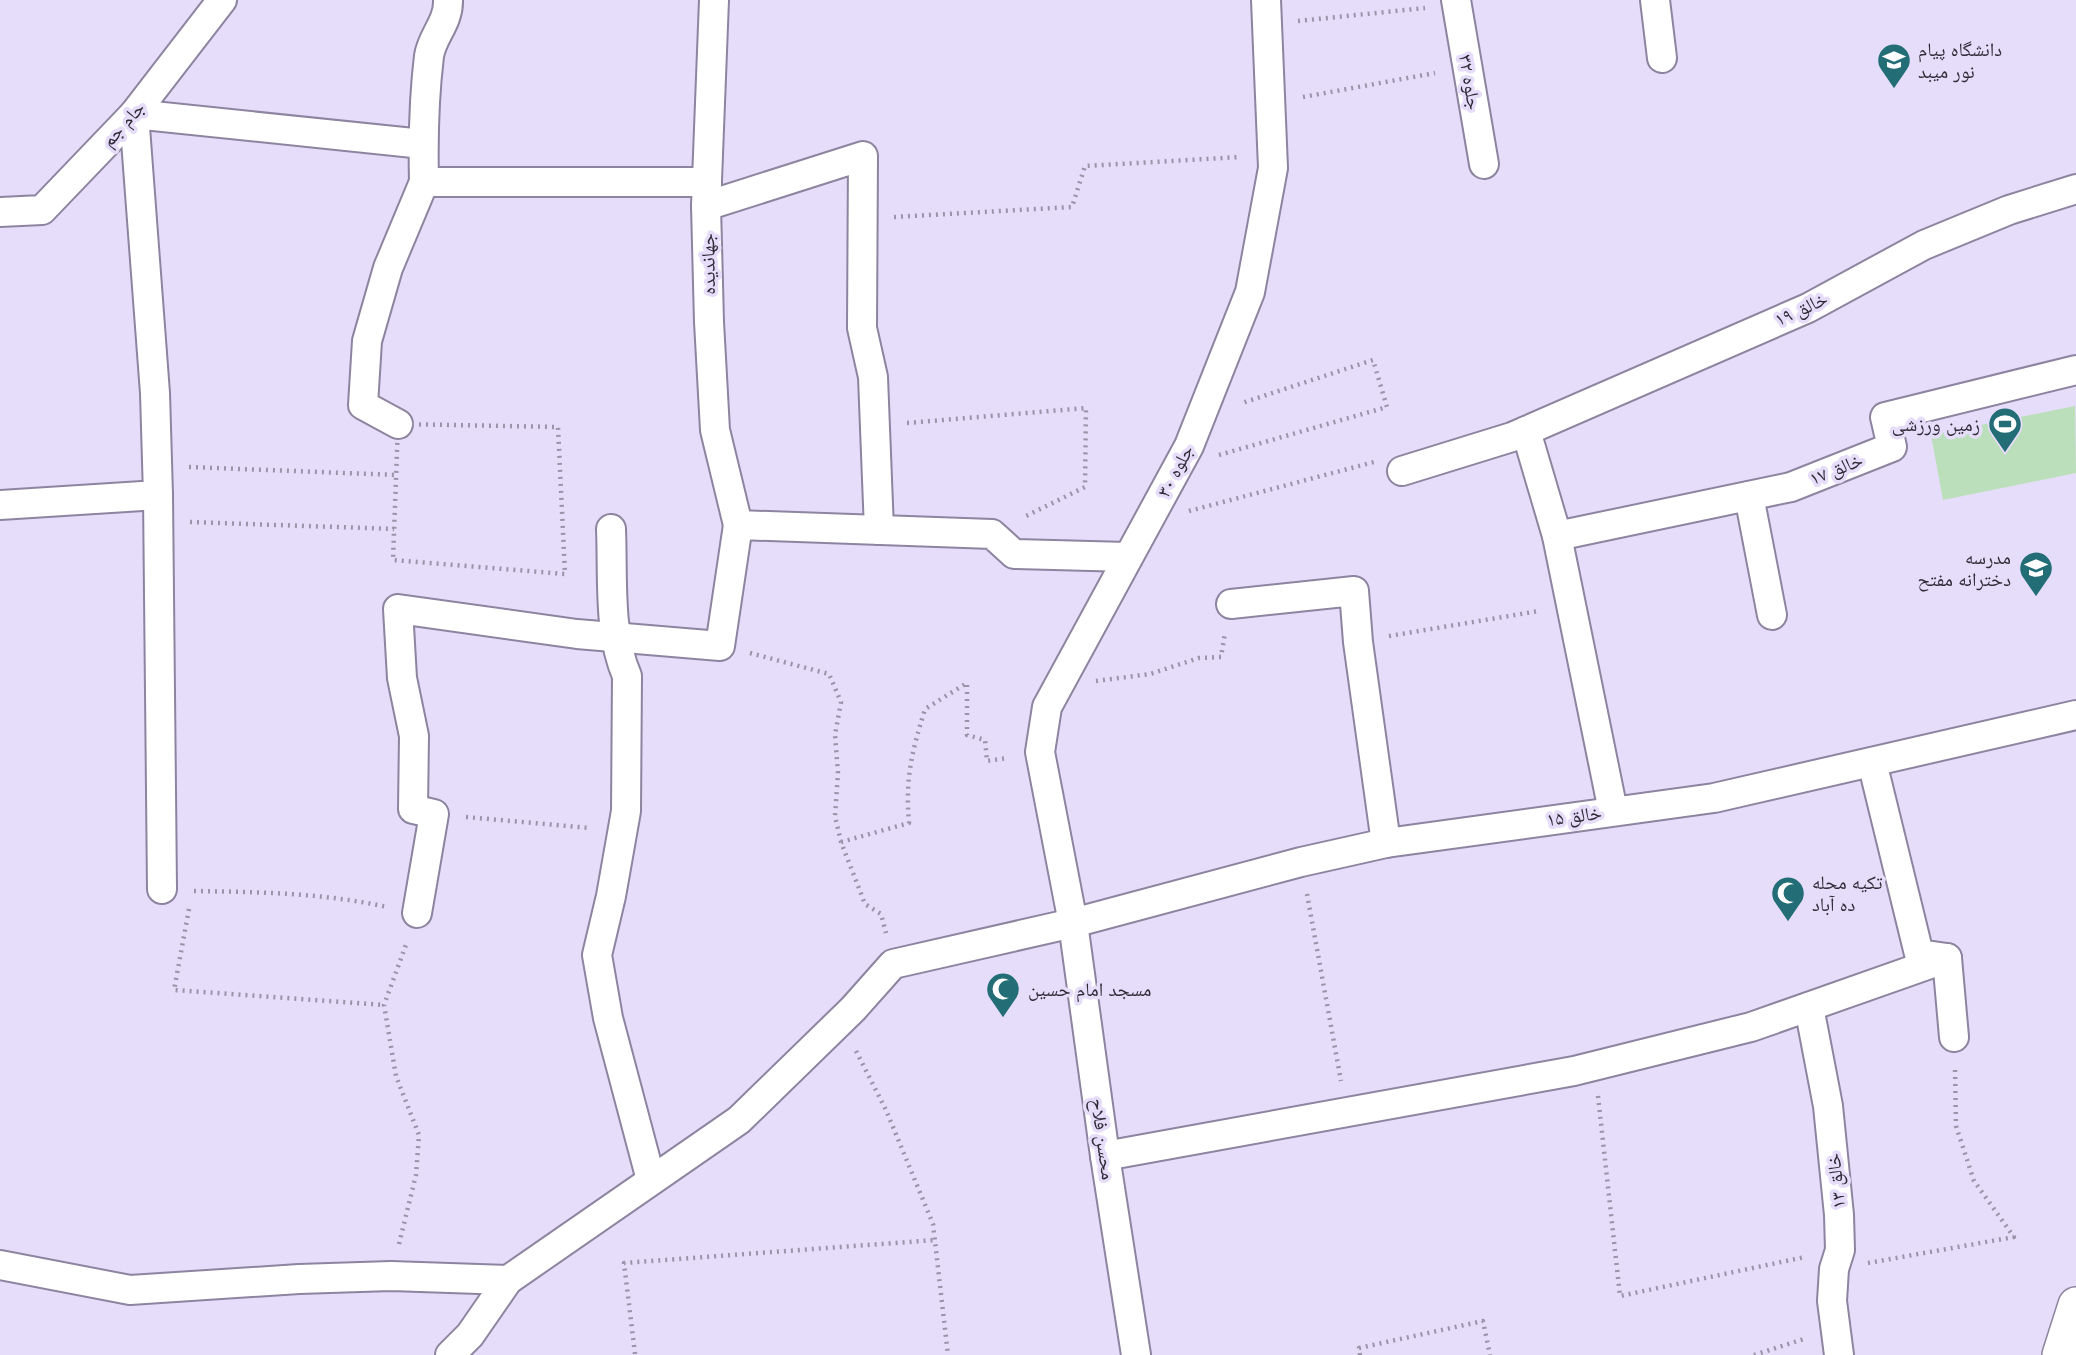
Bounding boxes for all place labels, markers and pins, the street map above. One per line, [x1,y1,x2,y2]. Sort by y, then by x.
place label: دانشگاه پیام نور میبد [1918,39,2002,83]
school or university icon: دانشگاه پیام نور میبد [1875,41,1913,90]
sports icon: زمین ورزشی [1986,405,2024,454]
place label: زمین ورزشی [1892,414,1980,436]
place label: مدرسه دخترانه مفتح [1917,547,2011,592]
school or university icon: مدرسه دخترانه مفتح [2017,549,2055,598]
place label: تکیه محله ده آباد [1812,872,1883,915]
mosque icon: تکیه محله ده آباد [1769,874,1807,923]
mosque icon: مسجد امام حسین [984,970,1022,1019]
place label: مسجد امام حسین [1028,979,1151,1003]

